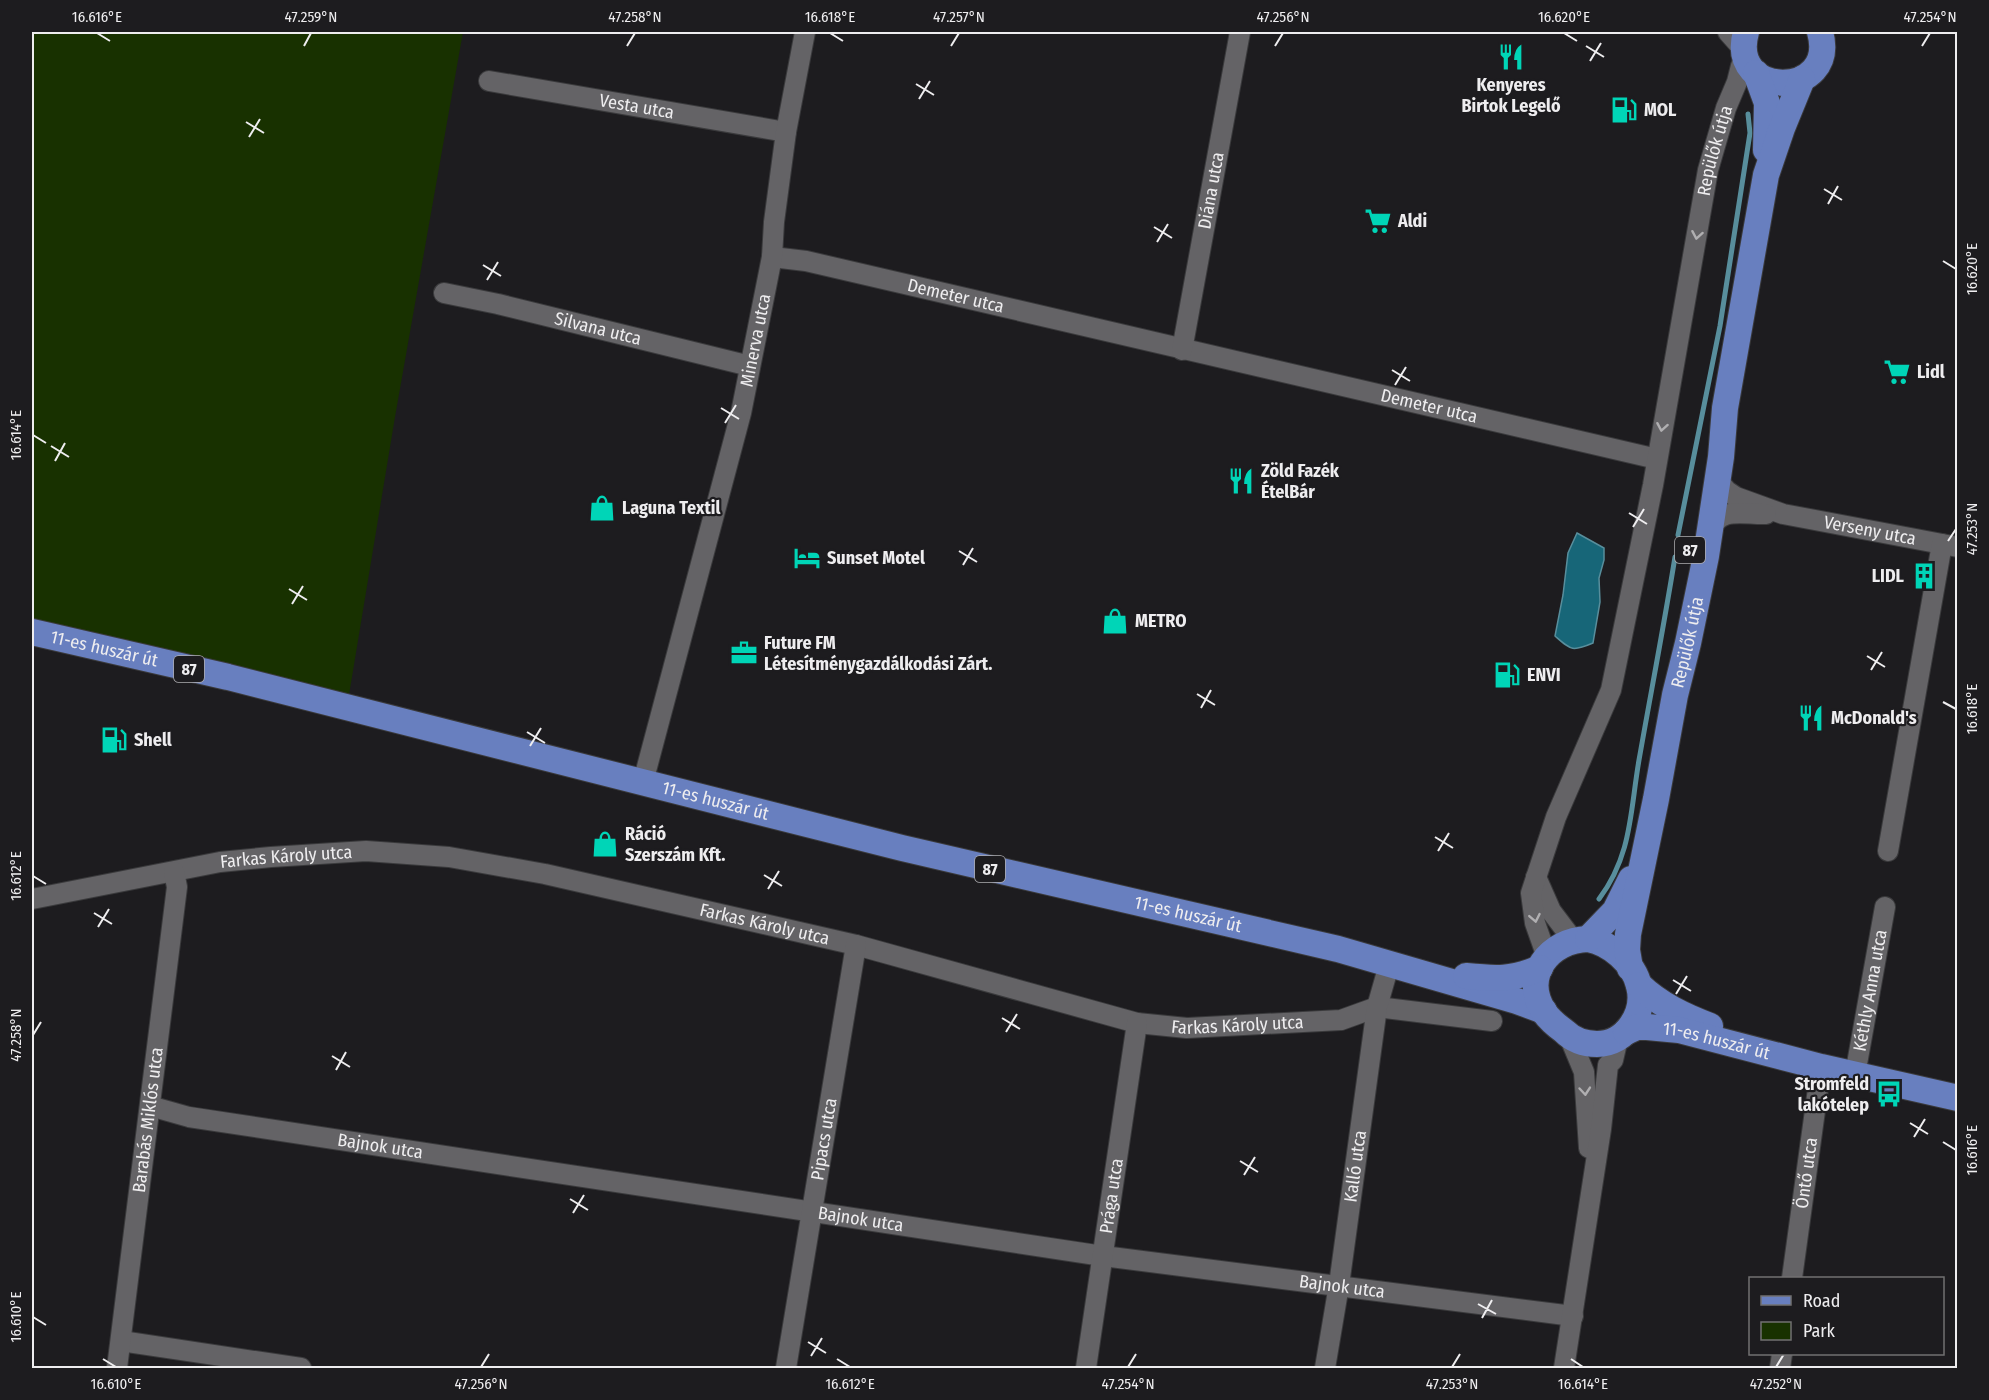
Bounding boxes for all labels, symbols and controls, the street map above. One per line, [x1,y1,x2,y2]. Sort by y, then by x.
text: 16.616°E [72,8,122,26]
text: 47.259°N [285,8,337,26]
text: 47.258°N [608,8,662,26]
text: 16.618°E [805,8,855,26]
text: 47.257°N [933,8,985,26]
text: 47.256°N [1256,8,1310,26]
text: 16.620°E [1538,8,1590,26]
text: 47.254°N [1903,8,1957,26]
restaurant icon: Kenyeres Birtok Legelő [1496,42,1526,72]
place label: Kenyeres Birtok Legelő [1461,74,1561,117]
street label: Vesta utca [598,89,676,124]
fuel station icon: MOL [1609,95,1639,125]
place label: MOL [1644,99,1677,121]
street label: Repülők útja [1693,103,1737,198]
street label: Diána utca [1193,150,1229,231]
supermarket icon: Aldi [1363,206,1393,236]
place label: Aldi [1397,210,1427,232]
one-way arrow [1691,230,1703,239]
text: 16.620°E [1963,243,1981,295]
street label: Demeter utca [905,274,1006,318]
street label: Minerva utca [735,292,775,389]
street label: Silvana utca [552,307,644,350]
supermarket icon: Lidl [1882,357,1912,387]
place label: Lidl [1917,361,1945,383]
street label: Demeter utca [1379,384,1480,428]
text: 16.614°E [7,410,25,460]
one-way arrow [1657,422,1669,431]
place label: Zöld Fazék ÉtelBár [1261,460,1340,503]
restaurant icon: Zöld Fazék ÉtelBár [1226,466,1256,496]
shop icon: Laguna Textil [587,493,617,523]
place label: Laguna Textil [622,497,720,519]
text: 47.253°N [1963,503,1981,555]
street label: Verseny utca [1822,511,1918,550]
road number: 87 [1675,537,1705,563]
hotel icon: Sunset Motel [792,543,822,573]
place label: Sunset Motel [827,547,925,569]
building icon: LIDL [1909,561,1939,591]
place label: LIDL [1872,565,1905,587]
street label: Repülők útja [1666,595,1708,690]
shop icon: METRO [1100,606,1130,636]
place label: METRO [1135,610,1187,632]
street label: 11-es huszár út [48,626,160,672]
place label: Future FM Létesítménygazdálkodási Zárt. [764,632,992,675]
office icon: Future FM Létesítménygazdálkodási Zárt. [729,638,759,668]
road number: 87 [174,656,204,682]
fuel station icon: ENVI [1492,660,1522,690]
place label: ENVI [1527,664,1561,686]
text: 16.618°E [1963,684,1981,734]
restaurant icon: McDonald's [1796,703,1826,733]
place label: McDonald's [1831,707,1917,729]
fuel station icon: Shell [99,725,129,755]
place label: Shell [134,729,172,751]
street label: 11-es huszár út [660,777,771,825]
place label: Ráció Szerszám Kft. [625,823,725,866]
shop icon: Ráció Szerszám Kft. [590,829,620,859]
street label: Farkas Károly utca [219,841,353,873]
text: 16.612°E [7,851,25,901]
road number: 87 [975,856,1005,882]
street label: 11-es huszár út [1132,891,1244,937]
street label: Farkas Károly utca [698,899,832,950]
one-way arrow [1528,912,1541,922]
street label: Kéthly Anna utca [1848,928,1892,1053]
text: 47.258°N [7,1008,25,1062]
street label: Farkas Károly utca [1170,1011,1304,1039]
street label: 11-es huszár út [1662,1018,1772,1064]
street label: Barabás Miklós utca [128,1046,168,1194]
place label: Stromfeld lakótelep [1794,1073,1869,1116]
bus stop icon: Stromfeld lakótelep [1874,1079,1904,1109]
one-way arrow [1579,1087,1592,1096]
street label: Pipacs utca [806,1096,842,1182]
text: 16.616°E [1963,1125,1981,1175]
street label: Bajnok utca [336,1129,425,1163]
street label: Kalló utca [1339,1129,1371,1204]
street label: Öntő utca [1791,1136,1822,1210]
street label: Prága utca [1095,1156,1128,1235]
street label: Bajnok utca [817,1202,905,1237]
street label: Bajnok utca [1298,1270,1386,1303]
legend [1749,1277,1944,1355]
text: Road [1803,1290,1840,1312]
text: 16.610°E [7,1292,25,1342]
text: Park [1803,1320,1836,1342]
text: 16.610°E [91,1375,141,1393]
text: 47.256°N [454,1375,508,1393]
text: 16.612°E [825,1375,875,1393]
text: 47.254°N [1101,1375,1155,1393]
text: 47.253°N [1426,1375,1478,1393]
text: 16.614°E [1558,1375,1608,1393]
text: 47.252°N [1750,1375,1802,1393]

